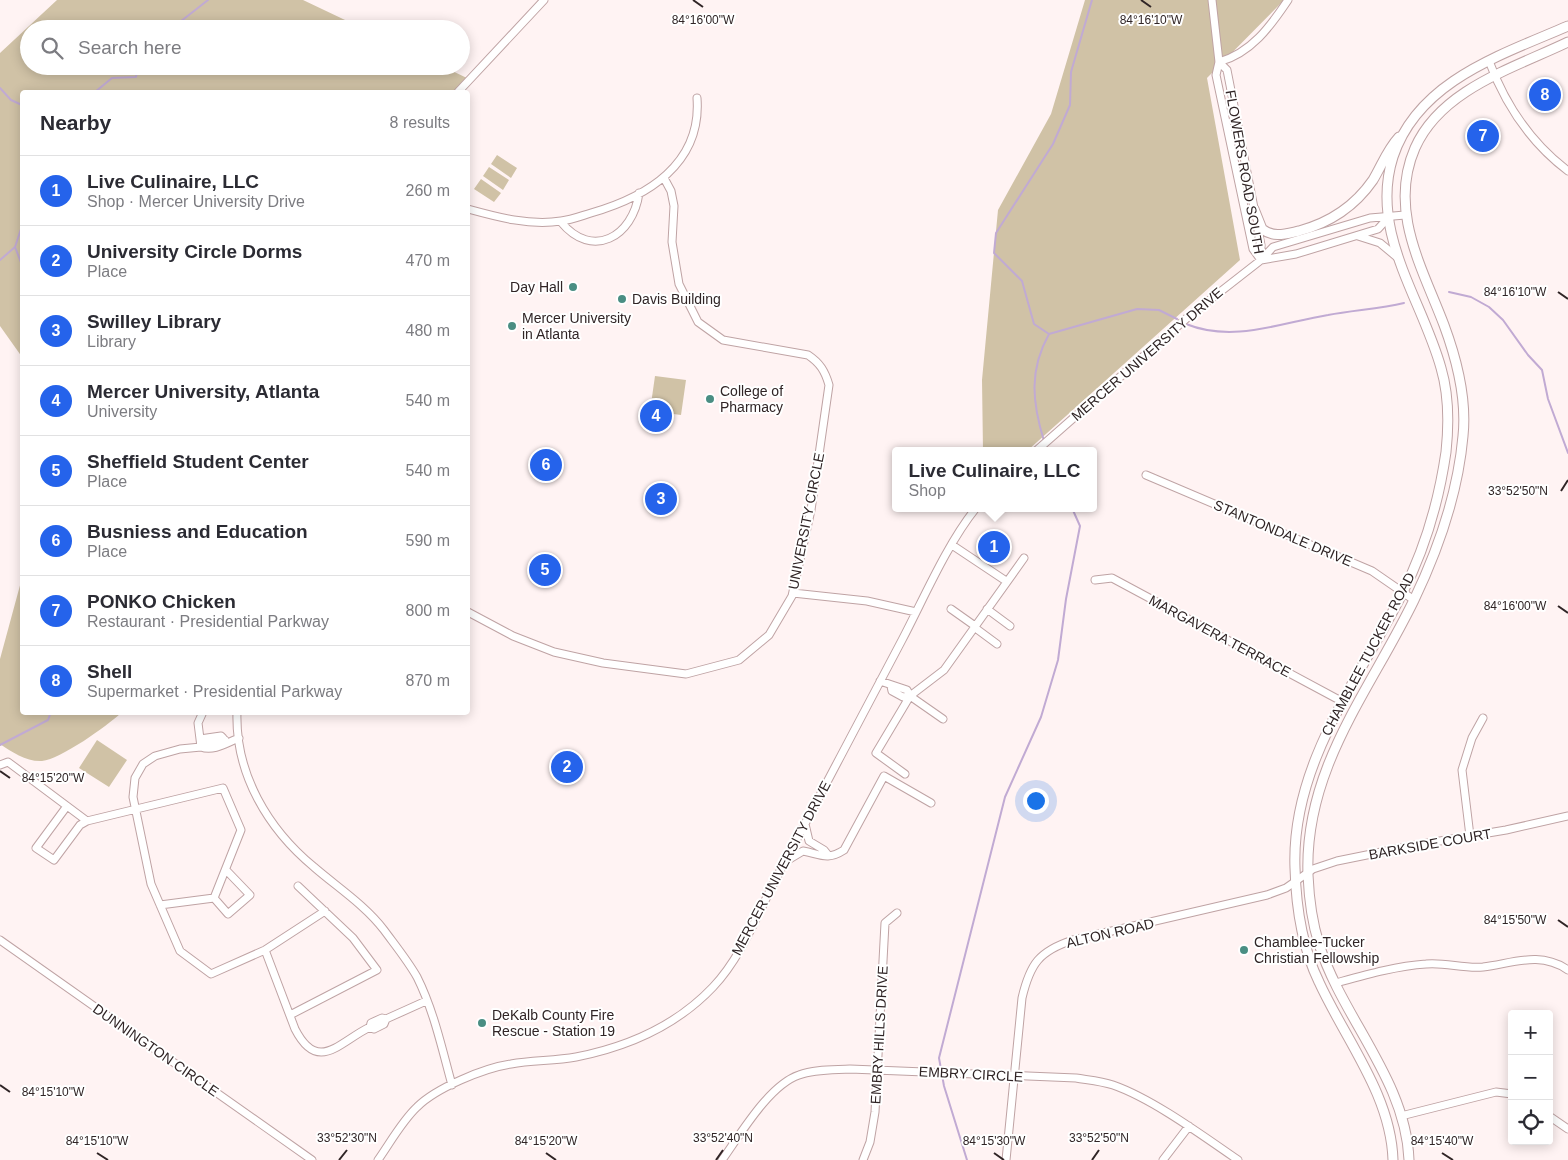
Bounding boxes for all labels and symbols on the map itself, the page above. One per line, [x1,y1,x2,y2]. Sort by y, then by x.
text: 84°16'00"W [672,13,735,27]
text: 84°16'10"W [1120,13,1183,27]
pin: 8 [1529,76,1561,114]
street label: FLOWERS ROAD SOUTH [1223,89,1267,255]
pin: 7 [1467,117,1499,155]
place label: Day Hall [510,279,563,295]
marker: Day Hall [567,281,579,293]
street label: MERCER UNIVERSITY DRIVE [1068,284,1226,424]
text: 84°16'10"W [1484,285,1547,299]
place label: Davis Building [632,291,721,307]
marker: Davis Building [616,293,628,305]
place label: Mercer University in Atlanta [522,310,631,342]
marker: Mercer University in Atlanta [506,320,518,332]
place label: College of Pharmacy [720,383,783,415]
marker: College of Pharmacy [704,393,716,405]
pin: 4 [640,397,672,435]
pin: 6 [530,446,562,484]
street label: UNIVERSITY CIRCLE [785,451,827,591]
pin: 3 [645,480,677,518]
text: 33°52'50"N [1488,484,1548,498]
street label: STANTONDALE DRIVE [1211,497,1355,569]
pin: 1 [978,528,1010,566]
pin: 5 [529,551,561,589]
street label: CHAMBLEE TUCKER ROAD [1318,570,1418,738]
street label: MARGAVERA TERRACE [1146,592,1294,680]
text: 84°16'00"W [1484,599,1547,613]
pin: 2 [551,748,583,786]
text: 84°15'20"W [22,771,85,785]
street label: MERCER UNIVERSITY DRIVE [728,778,834,958]
your location [1023,788,1049,814]
street label: BARKSIDE COURT [1367,825,1493,863]
text: 84°15'50"W [1484,913,1547,927]
street label: ALTON ROAD [1064,915,1156,951]
place label: Chamblee-Tucker Christian Fellowship [1254,934,1379,966]
marker: Chamblee-Tucker Christian Fellowship [1238,944,1250,956]
street label: EMBRY HILLS DRIVE [867,965,891,1105]
street label: DUNNINGTON CIRCLE [90,1000,222,1100]
place label: DeKalb County Fire Rescue - Station 19 [492,1007,615,1039]
marker: DeKalb County Fire Rescue - Station 19 [476,1017,488,1029]
street label: EMBRY CIRCLE [918,1063,1024,1085]
text: 84°15'10"W [22,1085,85,1099]
text: 33°52'30"N [317,1131,377,1145]
text: 33°52'40"N [693,1131,753,1145]
text: 33°52'50"N [1069,1131,1129,1145]
text: 84°15'10"W [66,1134,129,1148]
text: 84°15'20"W [515,1134,578,1148]
text: 84°15'30"W [963,1134,1026,1148]
text: 84°15'40"W [1411,1134,1474,1148]

